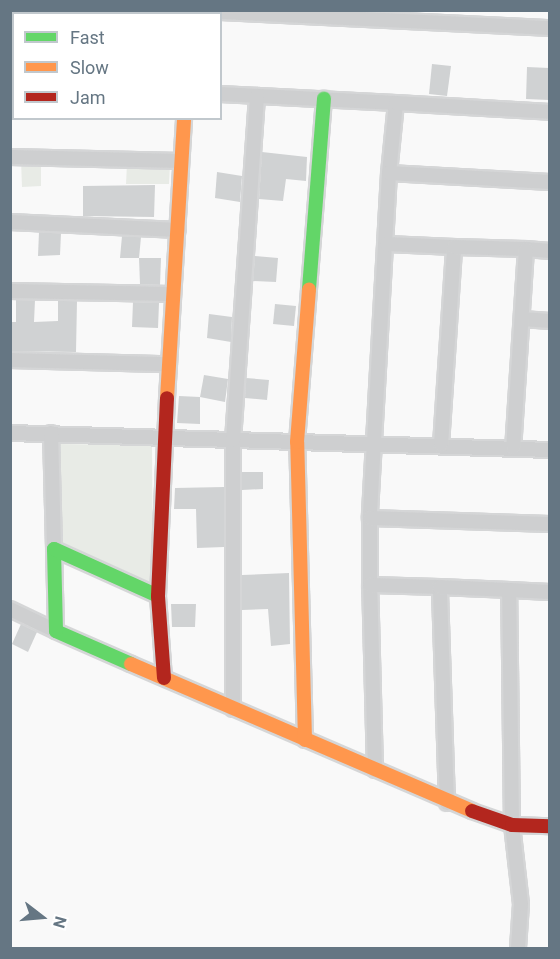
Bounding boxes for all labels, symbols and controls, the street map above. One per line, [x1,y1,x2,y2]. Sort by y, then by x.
legend [12,12,222,120]
text: Fast [70,27,105,48]
text: Slow [70,57,109,78]
text: Jam [70,87,106,108]
north arrow [12,887,72,947]
text: N [49,914,70,930]

